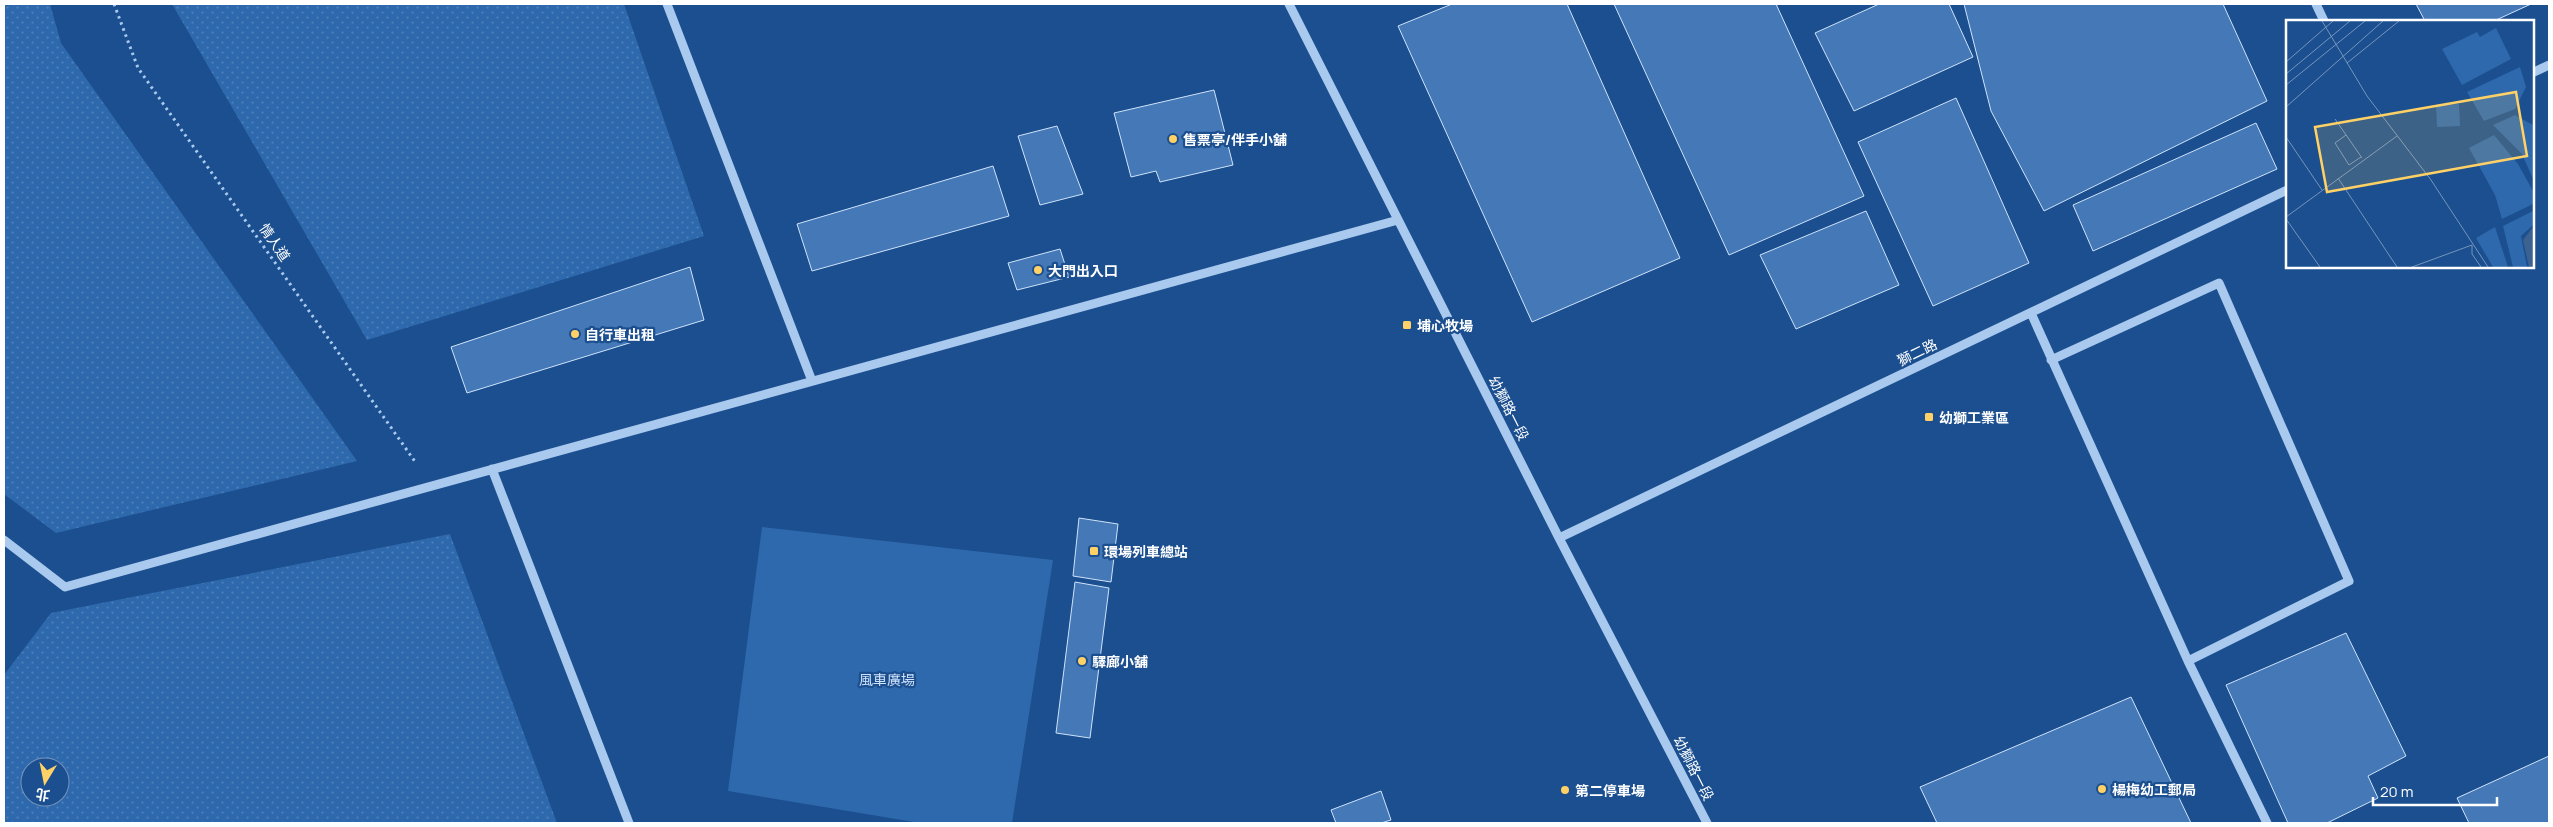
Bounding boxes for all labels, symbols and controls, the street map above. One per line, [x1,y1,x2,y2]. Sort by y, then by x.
inset map [2286,20,2533,268]
place label: 售票亭/伴手小舖 [1183,130,1287,149]
marker: 售票亭/伴手小舖 [1167,133,1179,145]
street label: 情人道 [255,219,295,265]
place label: 大門出入口 [1048,261,1118,280]
marker: 大門出入口 [1032,264,1044,276]
place label: 埔心牧場 [1417,316,1473,335]
marker: 埔心牧場 [1401,319,1413,331]
place label: 自行車出租 [585,325,655,344]
marker: 自行車出租 [569,328,581,340]
street label: 獅二路 [1894,334,1940,370]
street label: 幼獅路一段 [1485,373,1533,443]
place label: 幼獅工業區 [1939,408,2009,427]
marker: 幼獅工業區 [1923,411,1935,423]
place label: 環場列車總站 [1104,542,1188,561]
marker: 環場列車總站 [1088,545,1100,557]
place label: 驛廊小舖 [1092,652,1148,671]
marker: 驛廊小舖 [1076,655,1088,667]
park label: 風車廣場 [859,670,915,689]
street label: 幼獅路一段 [1670,733,1718,803]
north arrow [20,757,70,807]
scale bar [2373,774,2497,806]
place label: 楊梅幼工郵局 [2112,780,2196,799]
place label: 第二停車場 [1575,781,1645,800]
text: 20 m [2380,781,2413,802]
marker: 楊梅幼工郵局 [2096,783,2108,795]
marker: 第二停車場 [1559,784,1571,796]
text: 北 [34,785,51,806]

